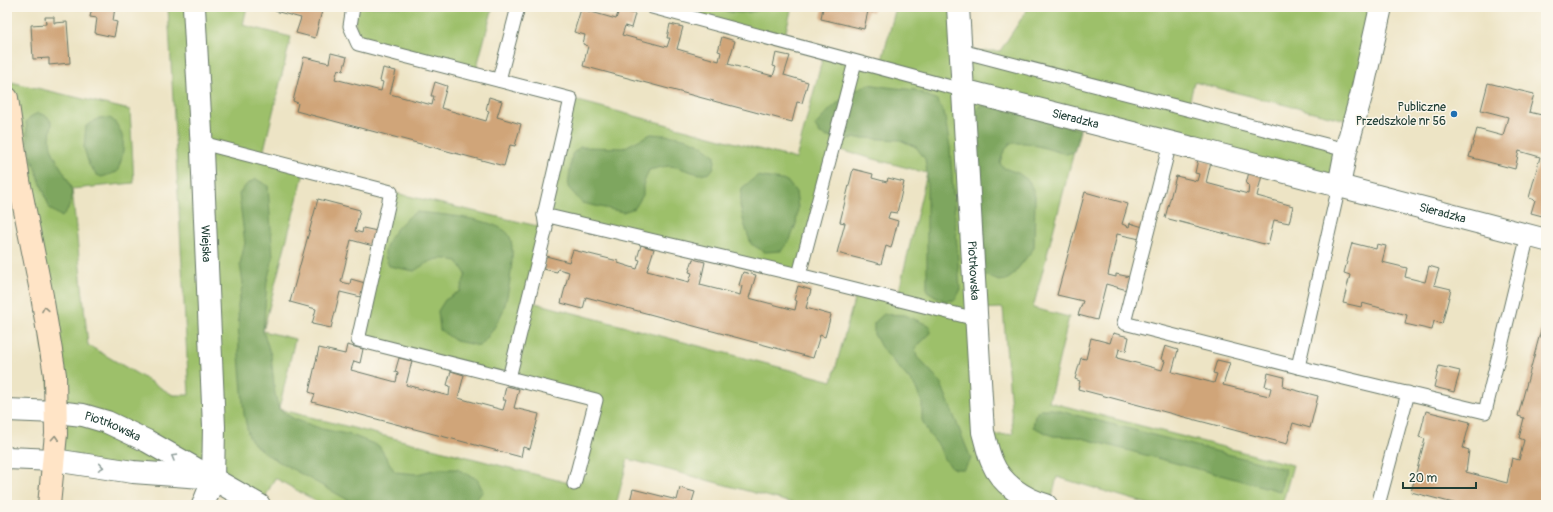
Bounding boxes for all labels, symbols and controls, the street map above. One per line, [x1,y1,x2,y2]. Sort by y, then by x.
place label: Publiczne Przedszkole nr 56 [1356,100,1446,129]
street label: Sieradzka [1050,106,1101,132]
marker: Publiczne Przedszkole nr 56 [1449,109,1459,119]
street label: Sieradzka [1418,200,1468,227]
street label: Wiejska [197,225,214,263]
street label: Piotrkowska [964,240,982,301]
one-way arrow [41,306,49,312]
street label: Piotrkowska [83,409,144,445]
one-way arrow [51,435,60,441]
one-way arrow [171,455,178,462]
one-way arrow [98,462,104,471]
scale bar [1403,464,1476,490]
text: 20 m [1409,471,1438,486]

